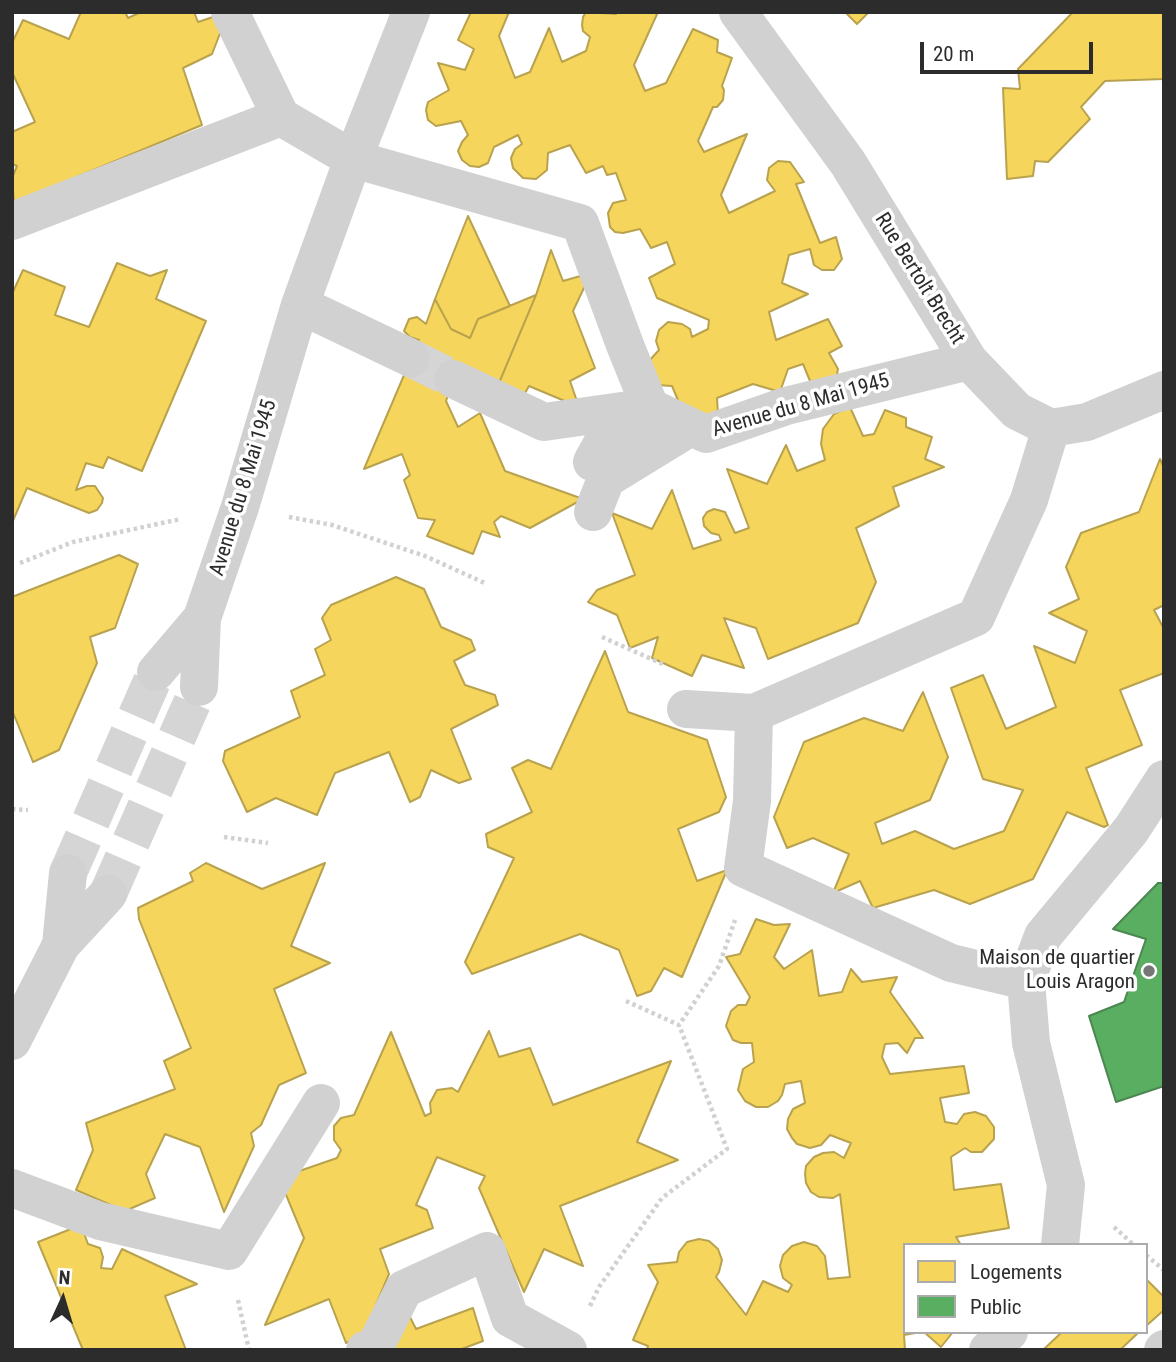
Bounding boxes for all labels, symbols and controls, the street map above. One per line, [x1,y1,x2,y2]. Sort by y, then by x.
scale bar [924,28,1097,72]
text: 20 m [933,42,974,66]
street label: Rue Bertolt Brecht [869,209,969,349]
street label: Avenue du 8 Mai 1945 [710,369,892,443]
street label: Avenue du 8 Mai 1945 [205,397,283,579]
place label: Maison de quartier Louis Aragon [979,946,1135,996]
marker: Maison de quartier Louis Aragon [1141,963,1157,979]
legend [903,1243,1148,1334]
text: Logements [970,1260,1062,1284]
north arrow [28,1264,98,1334]
text: N [58,1266,71,1289]
text: Public [970,1295,1022,1319]

